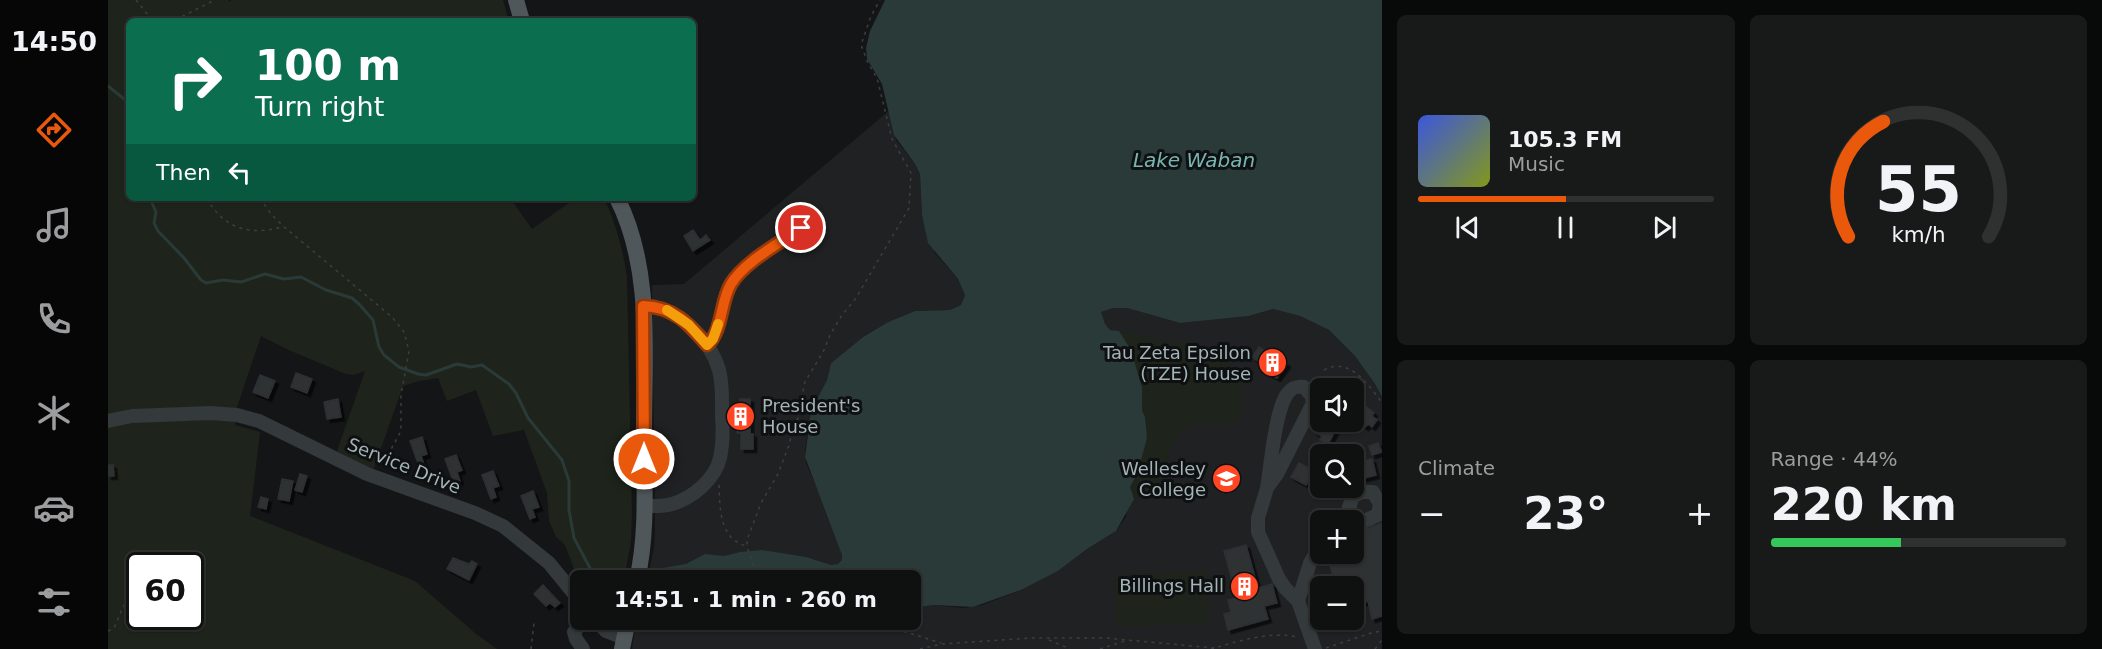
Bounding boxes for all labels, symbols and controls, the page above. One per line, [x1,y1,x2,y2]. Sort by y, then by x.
text: 14:50 [11,26,97,57]
text: 100 m [255,41,401,90]
icon: right [156,42,234,120]
text: Turn right [255,91,384,122]
icon: directions [33,109,75,151]
text: 105.3 FM [1508,127,1622,152]
water label: Lake Waban [1133,148,1255,172]
text: Music [1508,152,1565,176]
text: 55 [1875,153,1962,226]
icon: left [223,156,256,189]
text: Then [156,160,211,185]
pin [775,202,826,253]
icon: music [33,204,75,246]
icon: arrive [784,211,817,244]
icon: previous [1451,211,1484,244]
icon: pause [1549,211,1582,244]
icon: next [1648,211,1681,244]
text: km/h [1891,222,1945,247]
icon: phone [33,298,75,340]
place label: Tau Zeta Epsilon (TZE) House [1102,342,1251,384]
building icon: Tau Zeta Epsilon (TZE) House [1256,347,1288,379]
map controls [1310,378,1364,630]
button: sound [1310,378,1364,432]
icon: climate [33,392,75,434]
place label: President's House [762,395,860,437]
building icon: President's House [725,400,757,432]
position arrow [612,427,676,491]
street label: Service Drive [345,433,464,498]
button: search [1310,444,1364,498]
text: Range · 44% [1771,447,1897,471]
text: Climate [1418,456,1495,480]
place label: Wellesley College [1121,458,1206,500]
school or university icon: Wellesley College [1211,463,1243,495]
text: 220 km [1771,478,1957,531]
icon: car [33,487,75,529]
text: 23° [1523,487,1608,540]
text: − [1418,494,1446,533]
text: + [1686,494,1714,533]
button: + [1310,510,1364,564]
speed limit sign: 60 [126,552,204,630]
building icon: Billings Hall [1229,570,1261,602]
place label: Billings Hall [1119,575,1224,596]
button: − [1310,576,1364,630]
icon: filters [33,581,75,623]
text: 14:51 · 1 min · 260 m [614,587,877,612]

